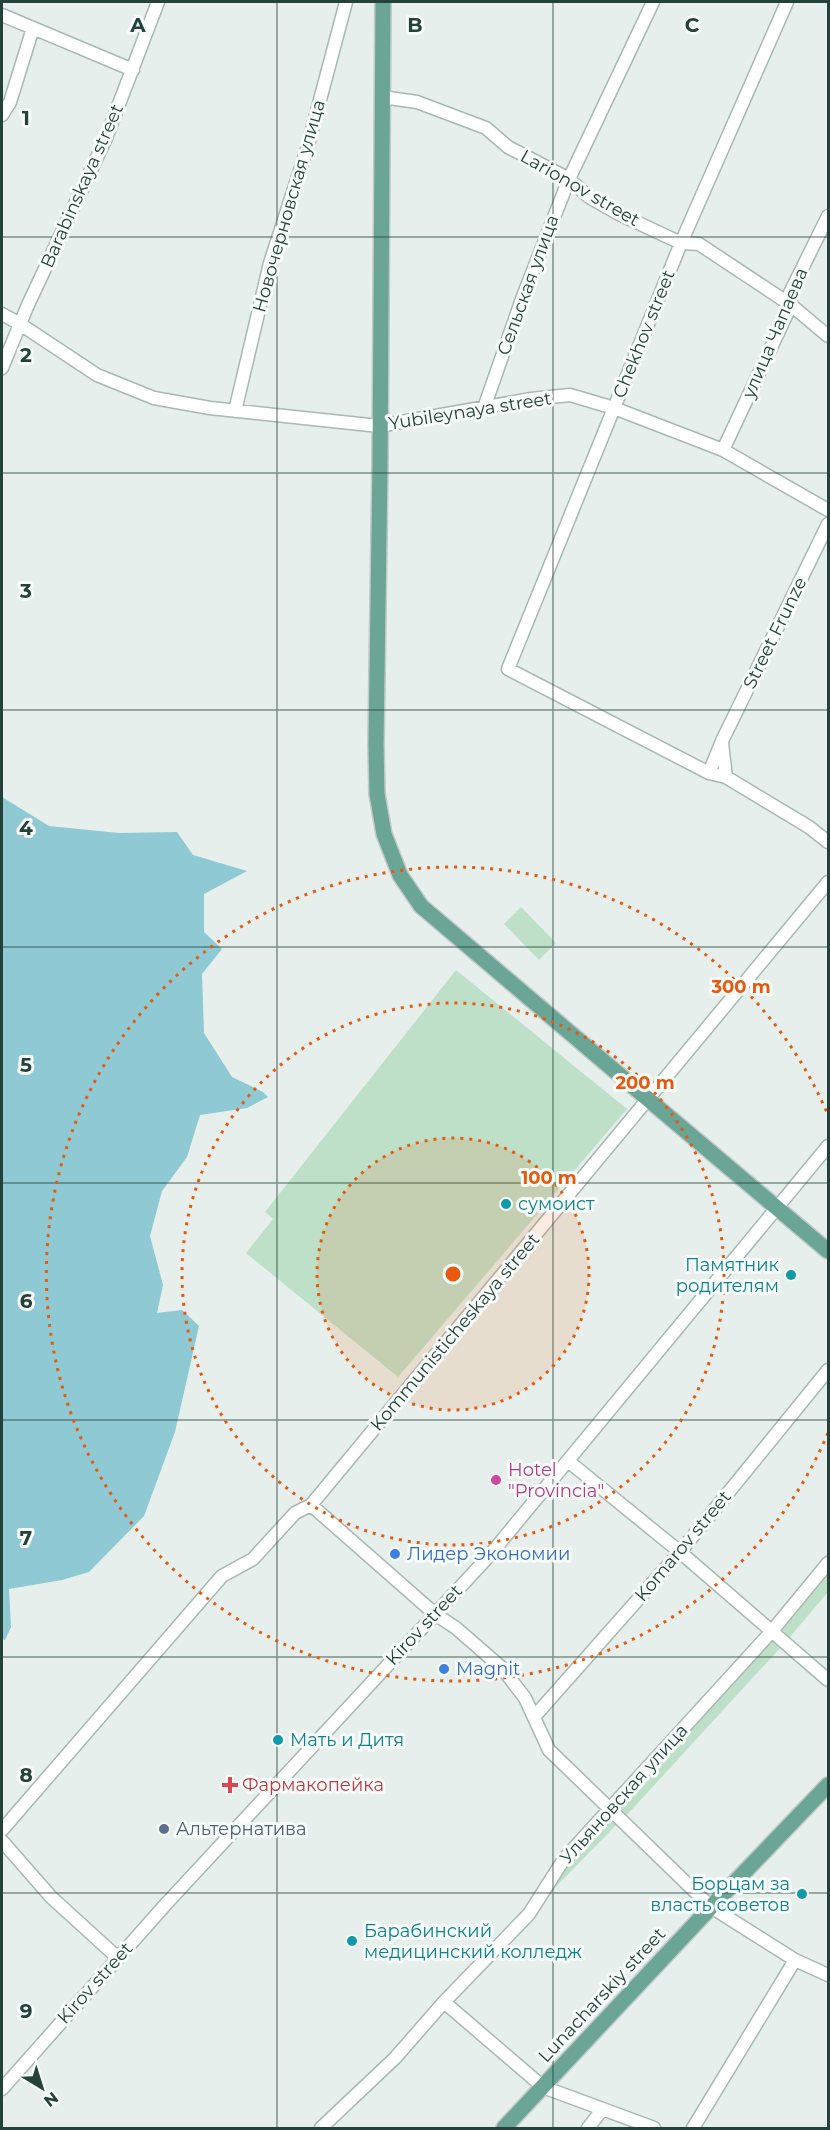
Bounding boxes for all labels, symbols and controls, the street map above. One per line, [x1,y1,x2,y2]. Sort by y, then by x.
text: A [129,13,146,37]
text: B [407,13,423,37]
text: C [685,13,700,37]
street label: Новочерновская улица [248,97,330,315]
street label: Barabinskaya street [36,101,128,271]
text: 1 [22,106,30,130]
street label: Larionov street [516,145,644,231]
street label: Сельская улица [492,212,564,358]
street label: улица Чапаева [737,265,812,402]
street label: Chekhov street [608,267,680,401]
text: 2 [20,343,32,367]
street label: Yubileynaya street [387,387,553,435]
street label: Street Frunze [738,573,812,693]
text: 3 [19,579,32,603]
text: 4 [19,816,33,840]
text: 300 m [710,976,771,998]
text: 5 [20,1053,32,1077]
text: 200 m [615,1072,675,1094]
text: 100 m [521,1167,577,1189]
place label: сумоист [518,1193,595,1215]
marker: сумоист [499,1197,513,1211]
street label: Kommunisticheskaya street [366,1229,544,1435]
place label: Памятник родителям [676,1254,780,1297]
centre of rings [443,1264,463,1284]
marker: Памятник родителям [784,1268,798,1282]
text: 6 [20,1289,33,1313]
place label: Hotel "Provincia" [508,1459,604,1502]
marker: Hotel "Provincia" [489,1473,503,1487]
street label: Komarov street [630,1486,736,1606]
text: 7 [20,1526,32,1550]
place label: Лидер Экономии [407,1543,570,1565]
marker: Лидер Экономии [388,1547,402,1561]
street label: Kirov street [381,1580,467,1670]
place label: Magnit [456,1658,520,1680]
marker: Magnit [437,1662,451,1676]
street label: Ульяновская улица [555,1720,693,1868]
place label: Мать и Дитя [290,1729,404,1751]
marker: Мать и Дитя [271,1733,285,1747]
text: 8 [19,1763,33,1787]
place label: Фармакопейка [242,1774,384,1796]
marker: Фармакопейка [223,1778,237,1792]
place label: Альтернатива [176,1818,307,1840]
marker: Альтернатива [157,1822,171,1836]
place label: Борцам за власть советов [650,1873,790,1916]
marker: Борцам за власть советов [795,1887,809,1901]
place label: Барабинский медицинский колледж [364,1920,582,1963]
street label: Lunacharskiy street [534,1923,670,2067]
marker: Барабинский медицинский колледж [345,1934,359,1948]
street label: Kirov street [53,1938,137,2028]
text: 9 [20,1999,32,2023]
north arrow [12,2058,72,2118]
text: N [40,2088,62,2111]

